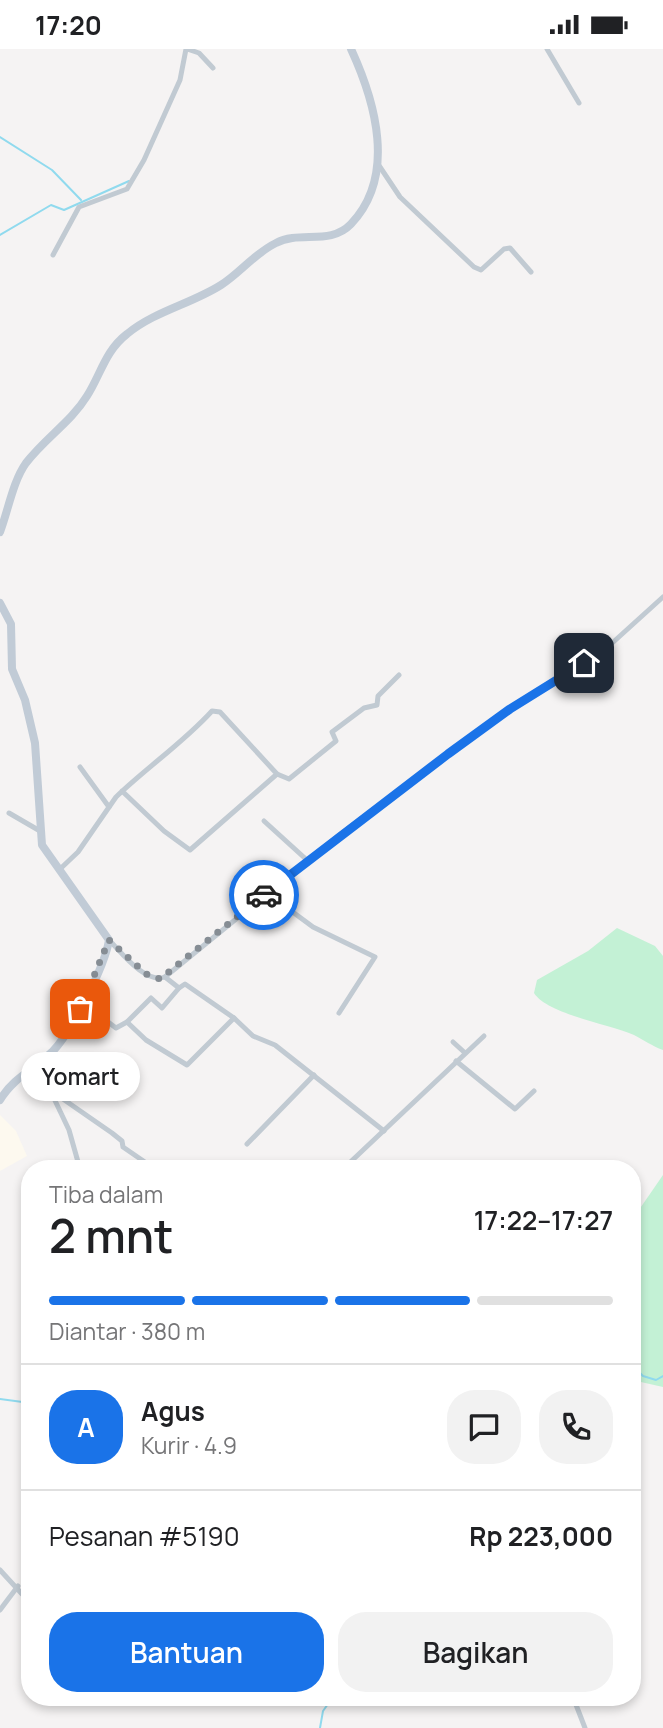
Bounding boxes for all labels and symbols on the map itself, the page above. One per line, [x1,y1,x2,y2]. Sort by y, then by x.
pin [554,633,614,693]
courier [229,860,299,930]
pin [50,979,110,1039]
callout: Yomart [20,1051,140,1100]

